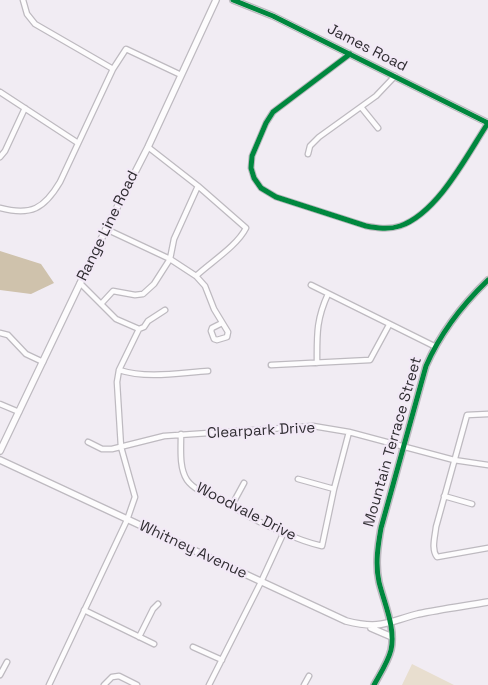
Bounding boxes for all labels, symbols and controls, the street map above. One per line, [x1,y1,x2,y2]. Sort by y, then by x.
street label: James Road [324,20,410,76]
street label: Range Line Road [74,168,142,284]
street label: Mountain Terrace Street [360,355,426,529]
street label: Clearpark Drive [206,419,316,443]
street label: Woodvale Drive [193,479,299,545]
street label: Whitney Avenue [136,517,250,583]

